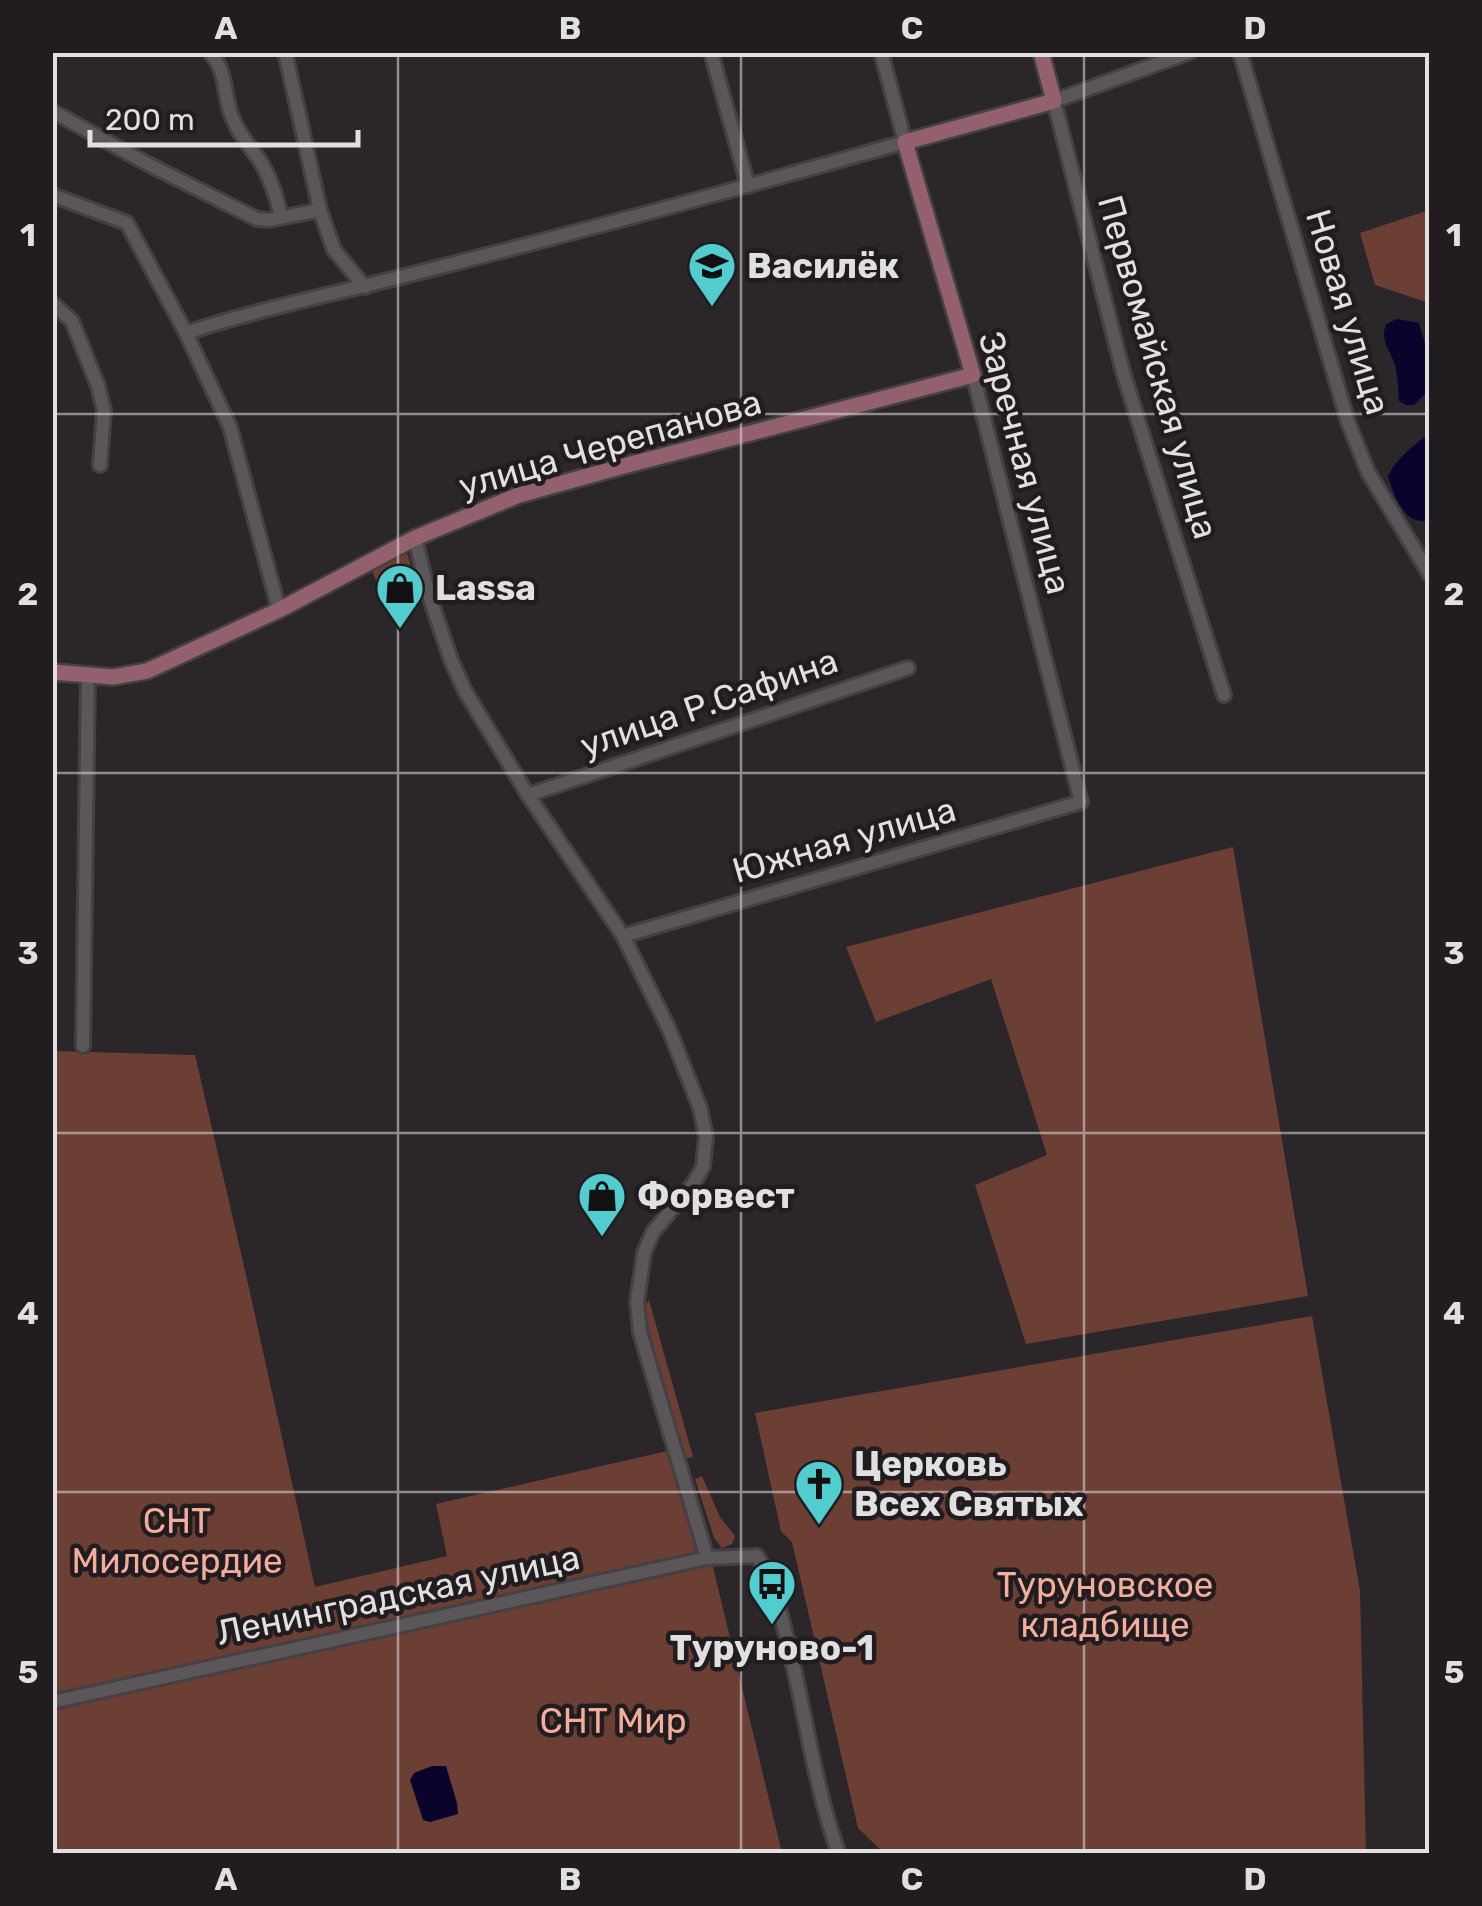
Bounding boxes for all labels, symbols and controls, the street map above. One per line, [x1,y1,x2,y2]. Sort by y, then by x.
text: A [215,9,238,47]
text: B [559,9,581,47]
text: C [901,9,923,47]
text: D [1244,9,1266,47]
scale bar [90,85,358,147]
text: 200 m [105,102,195,138]
street label: Первомайская улица [1089,190,1227,544]
street label: Новая улица [1297,204,1399,420]
text: 1 [20,216,36,254]
text: 1 [1446,216,1462,254]
school or university icon: Василёк [686,240,738,308]
place label: Василёк [747,245,899,287]
street label: Заречная улица [970,327,1080,599]
street label: улица Черепанова [454,381,766,507]
shop icon: Lassa [374,562,426,630]
place label: Lassa [435,567,536,609]
text: 2 [18,575,38,613]
text: 2 [1444,575,1464,613]
street label: улица Р.Сафина [575,639,843,767]
street label: Южная улица [728,788,960,892]
text: 3 [17,934,39,972]
text: 3 [1443,934,1465,972]
shop icon: Форвест [576,1170,628,1238]
place label: Форвест [637,1175,795,1217]
text: 4 [17,1294,39,1332]
text: 4 [1443,1294,1465,1332]
place label: Церковь Всех Святых [854,1443,1084,1525]
church icon: Церковь Всех Святых [793,1458,845,1526]
park label: СНТ Милосердие [71,1500,283,1582]
street label: Ленинградская улица [213,1536,583,1654]
bus stop icon: Туруново-1 [746,1558,798,1626]
park label: Туруновское кладбище [997,1564,1213,1646]
place label: Туруново-1 [670,1627,874,1669]
text: 5 [18,1653,38,1691]
text: 5 [1444,1653,1464,1691]
park label: СНТ Мир [539,1700,687,1742]
text: A [215,1860,238,1898]
text: B [559,1860,581,1898]
text: C [901,1860,923,1898]
text: D [1244,1860,1266,1898]

